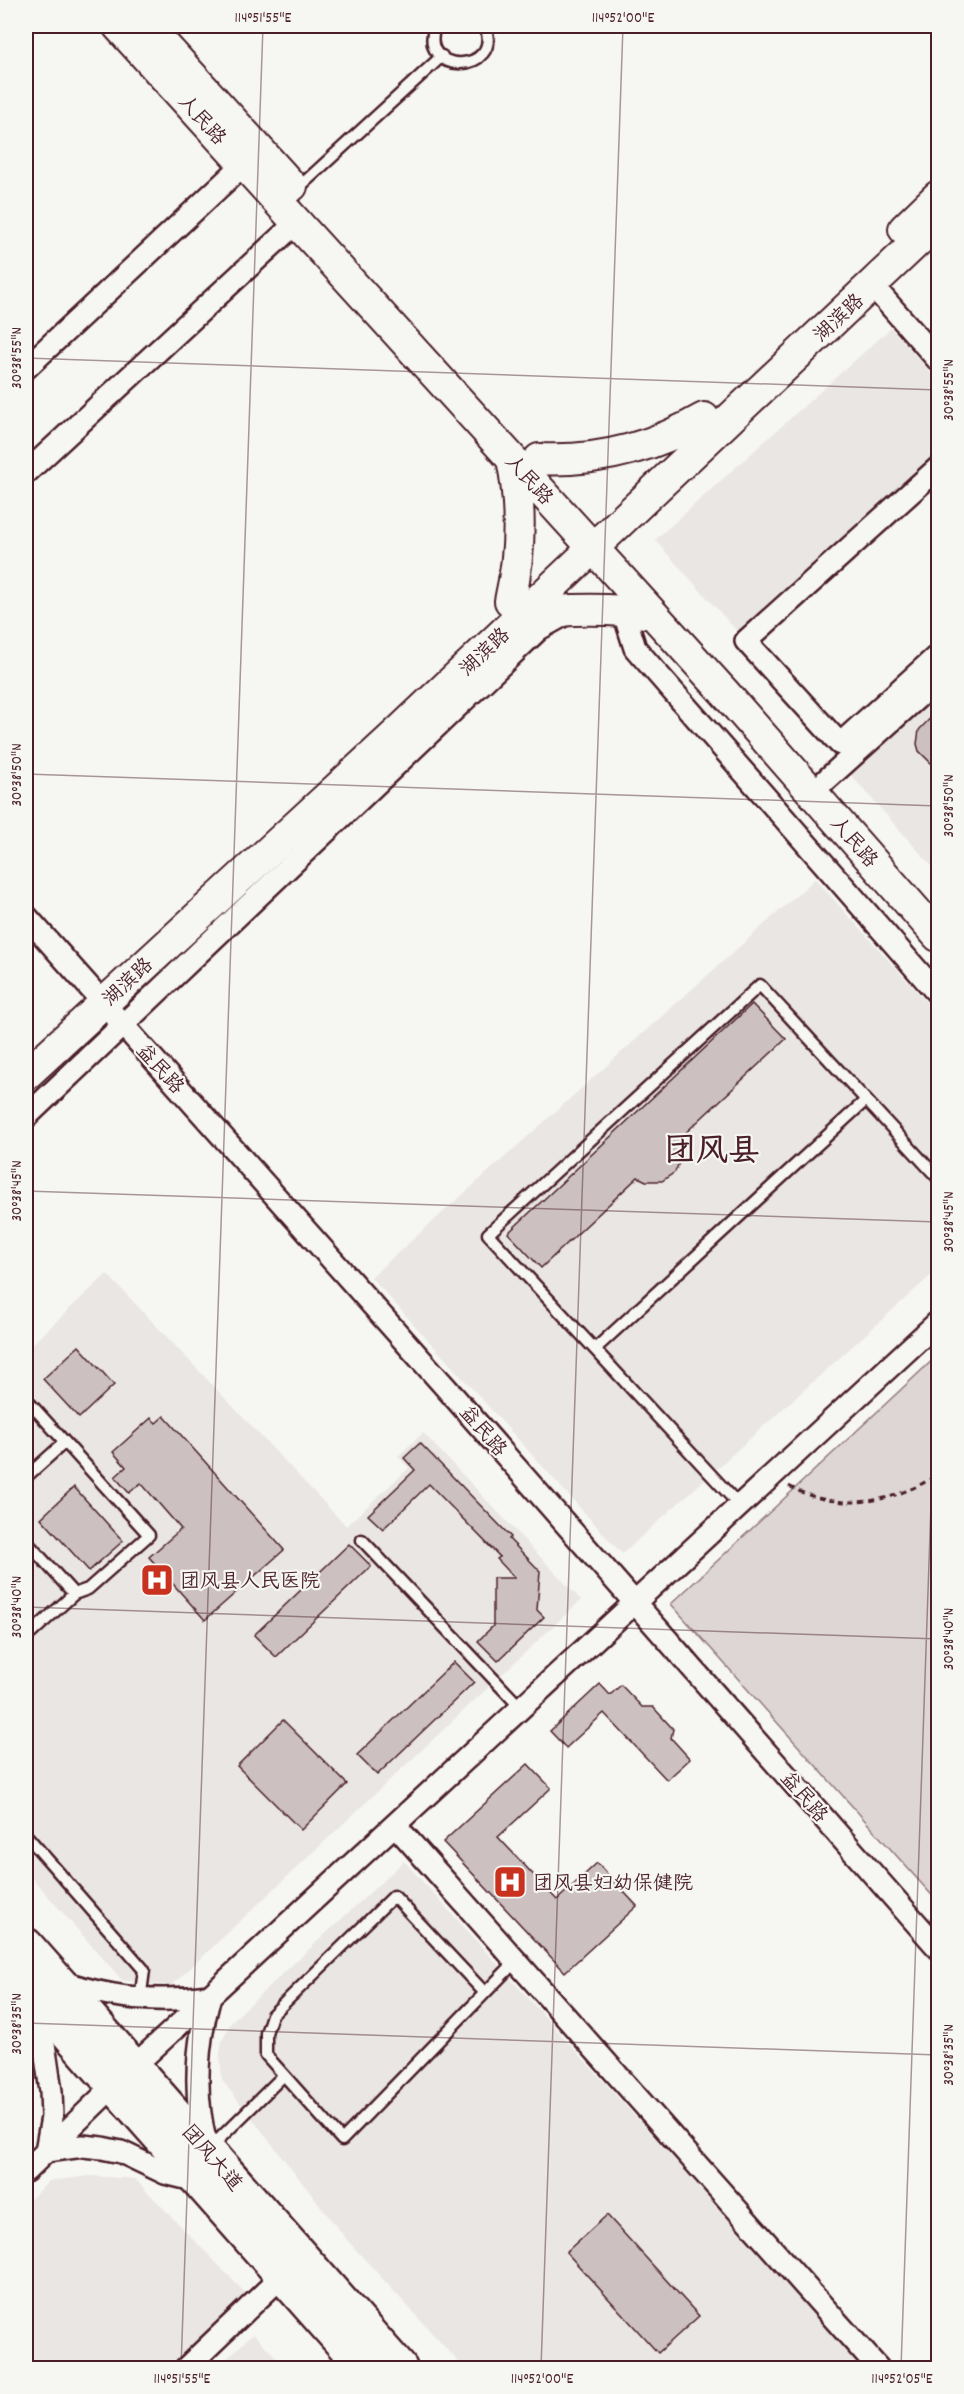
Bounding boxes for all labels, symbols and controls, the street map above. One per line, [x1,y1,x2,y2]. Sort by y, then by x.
text: 114°51'55"E [235,8,292,30]
text: 114°52'00"E [592,8,654,30]
street label: 人民路 [170,89,232,153]
street label: 湖滨路 [809,288,872,350]
text: 30°38'55"N [7,327,29,389]
text: 30°38'55"N [939,359,961,421]
street label: 人民路 [497,449,559,513]
street label: 湖滨路 [455,622,518,684]
text: 30°38'50"N [7,743,29,807]
text: 30°38'50"N [939,774,961,838]
street label: 人民路 [822,811,884,876]
street label: 湖滨路 [98,952,161,1014]
street label: 益民路 [128,1038,190,1102]
district label: 团风县 [664,1131,760,1177]
text: 30°38'45"N [7,1160,29,1222]
text: 30°38'45"N [939,1191,961,1253]
street label: 益民路 [451,1400,513,1465]
hospital icon: 团风县人民医院 [139,1562,175,1598]
place label: 团风县人民医院 [180,1569,320,1597]
text: 30°38'40"N [7,1576,29,1638]
text: 30°38'40"N [939,1608,961,1670]
street label: 益民路 [772,1766,834,1831]
hospital icon: 团风县妇幼保健院 [492,1864,528,1900]
place label: 团风县妇幼保健院 [533,1871,693,1899]
text: 30°38'35"N [7,1993,29,2055]
text: 30°38'35"N [939,2024,961,2086]
street label: 团风大道 [174,2120,248,2198]
text: 114°51'55"E [154,2369,211,2391]
text: 114°52'00"E [511,2369,573,2391]
text: 114°52'05"E [871,2369,933,2391]

